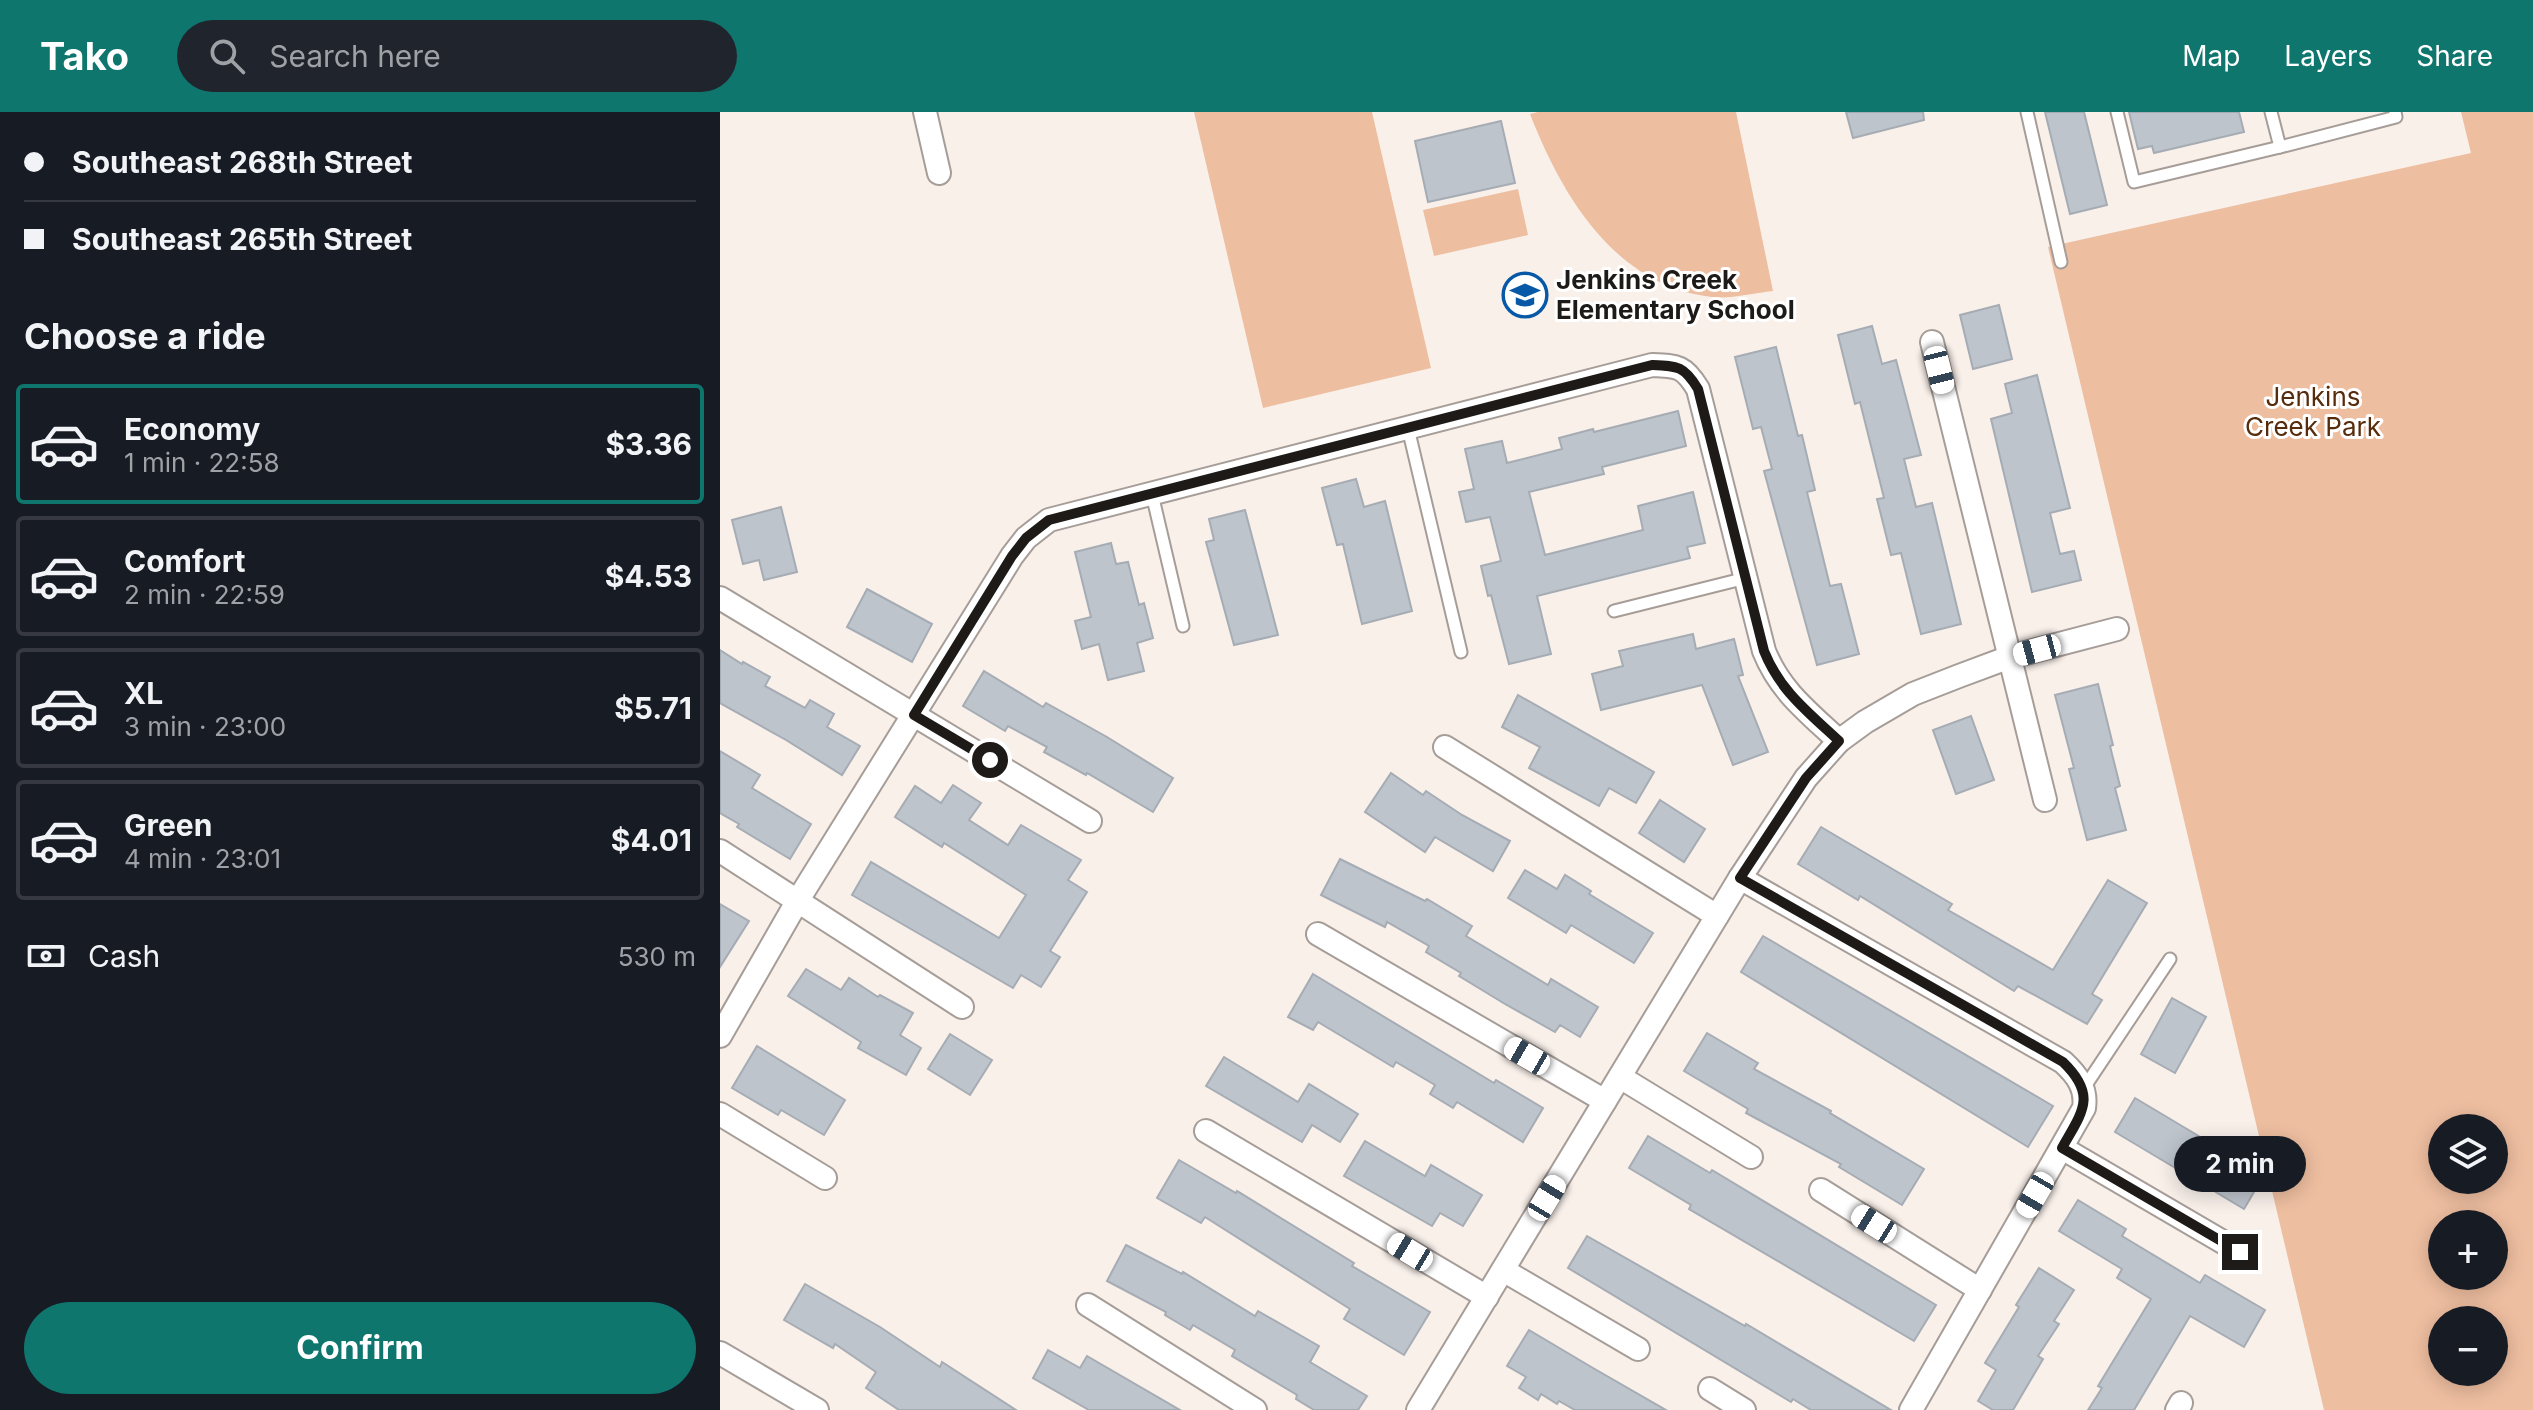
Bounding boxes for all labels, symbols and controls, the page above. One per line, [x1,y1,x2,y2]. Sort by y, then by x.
search box [177,20,737,92]
text: Tako [40,33,129,79]
icon: search [205,34,249,78]
text: Search here [269,38,441,74]
text: Map [2182,39,2240,73]
text: Layers [2284,39,2372,73]
text: Share [2416,39,2493,73]
text: Southeast 268th Street [72,144,413,180]
text: Southeast 265th Street [72,221,412,257]
place label: Jenkins Creek Elementary School [1556,264,1795,325]
school or university icon: Jenkins Creek Elementary School [1501,271,1549,319]
text: Choose a ride [24,314,266,358]
car [1922,344,1956,396]
park label: Jenkins Creek Park [2245,381,2381,442]
icon: car [28,408,100,480]
text: Economy [124,411,260,447]
text: $3.36 [605,426,692,462]
text: 1 min · 22:58 [124,447,280,478]
icon: car [28,540,100,612]
text: Comfort [124,543,245,579]
text: $4.53 [605,558,692,594]
text: 2 min · 22:59 [124,579,285,610]
car [2011,632,2063,668]
icon: car [28,672,100,744]
text: XL [124,675,163,711]
text: $5.71 [614,690,692,726]
text: 3 min · 23:00 [124,711,286,742]
route start [972,742,1008,778]
icon: car [28,804,100,876]
text: Green [124,807,212,843]
text: $4.01 [611,822,692,858]
text: 4 min · 23:01 [124,843,281,874]
icon: cash [24,934,68,978]
text: Cash [88,938,160,974]
text: 530 m [618,941,696,972]
car [1500,1034,1554,1078]
map controls [2428,1114,2508,1386]
button: layers [2428,1114,2508,1194]
callout: 2 min [2174,1136,2306,1192]
text: 2 min [2205,1148,2275,1179]
car [2013,1168,2057,1222]
car [1524,1171,1570,1225]
car [1847,1201,1901,1247]
button: + [2428,1210,2508,1290]
car [1383,1229,1437,1275]
route end [2222,1234,2258,1270]
button: Confirm [24,1302,696,1394]
button: − [2428,1306,2508,1386]

